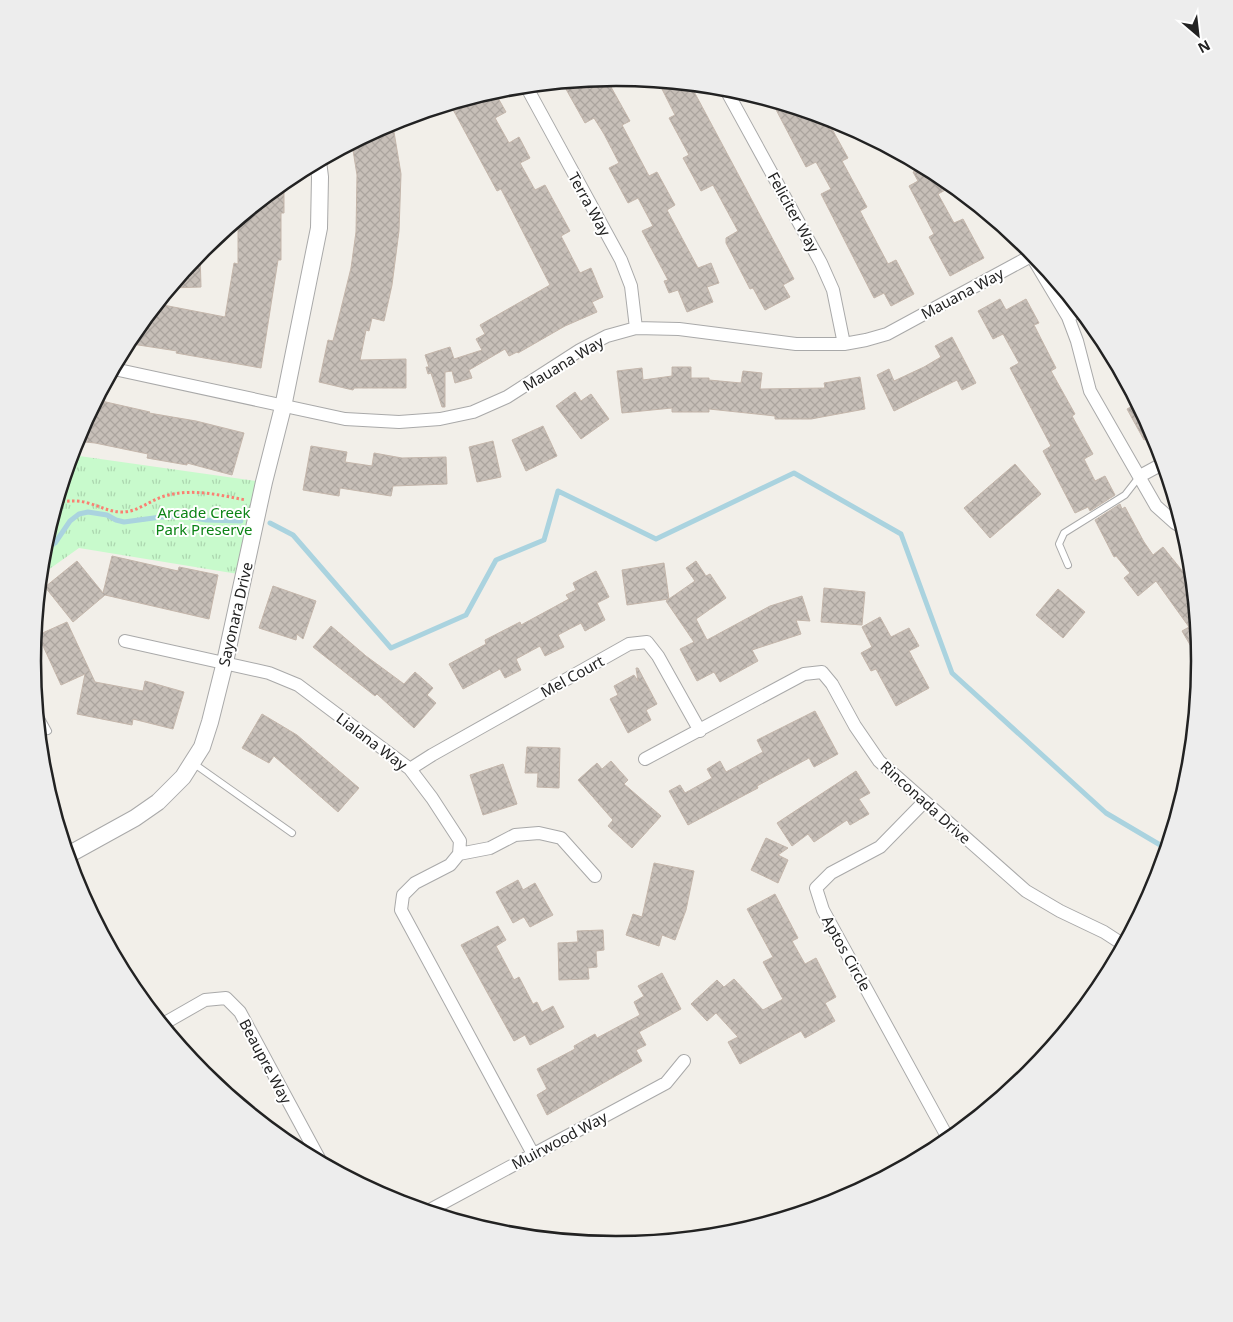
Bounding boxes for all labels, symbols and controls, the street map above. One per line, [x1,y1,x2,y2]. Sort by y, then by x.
north arrow [1173,10,1223,60]
text: N [1195,36,1214,58]
street label: Feliciter Way [764,168,824,256]
street label: Terra Way [564,169,616,240]
street label: Mauana Way [917,263,1007,323]
street label: Mauana Way [519,331,607,395]
park label: Arcade Creek Park Preserve [156,502,252,539]
street label: Sayonara Drive [213,560,257,668]
street label: Mel Court [537,650,608,702]
street label: Lialana Way [333,708,412,774]
street label: Rinconada Drive [877,756,975,848]
street label: Aptos Circle [818,912,876,994]
street label: Beaupre Way [235,1015,297,1107]
street label: Muirwood Way [508,1106,611,1174]

